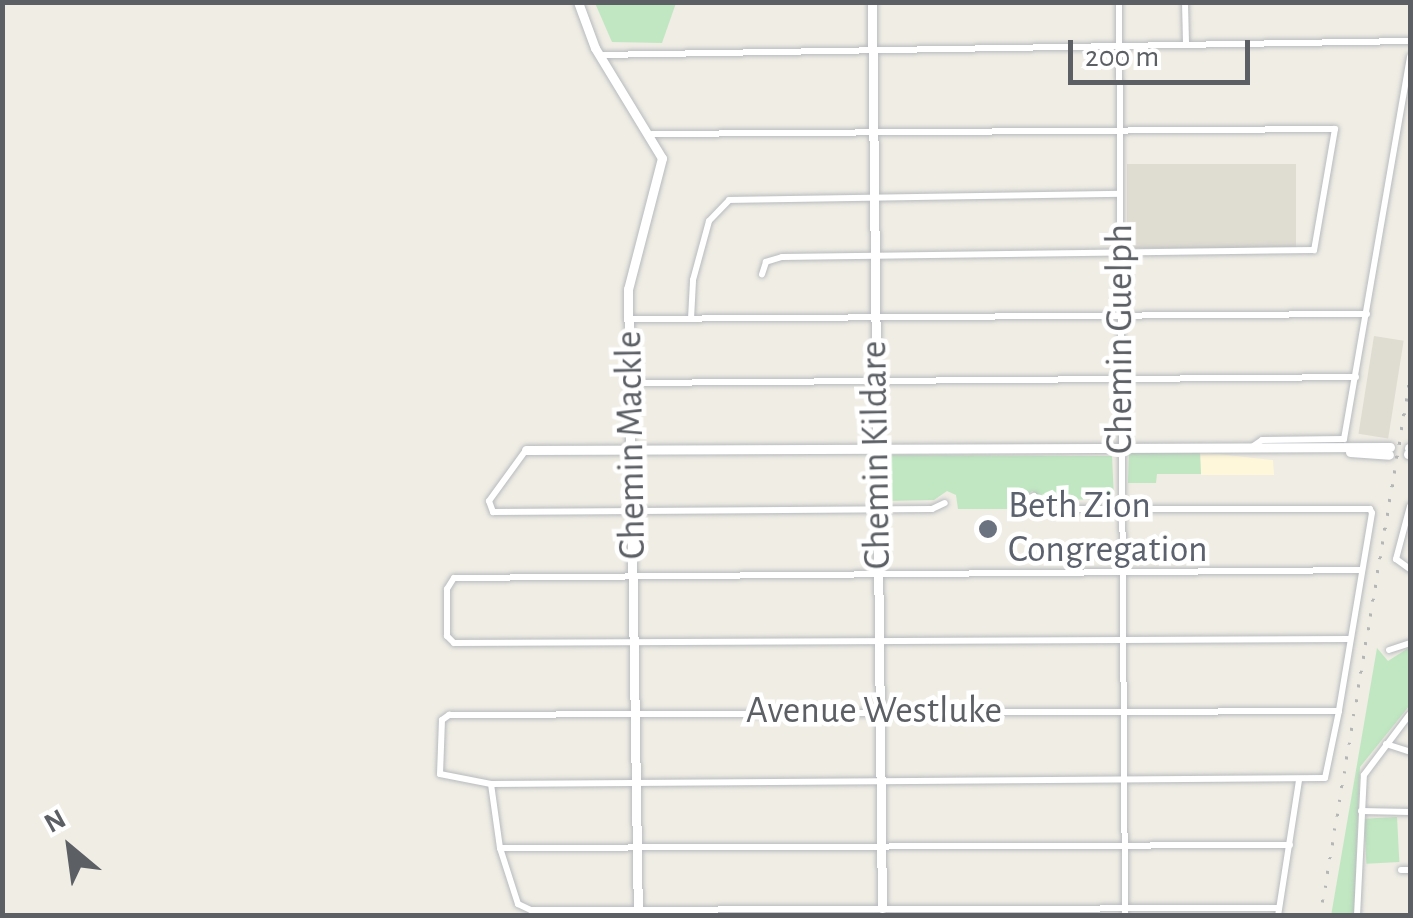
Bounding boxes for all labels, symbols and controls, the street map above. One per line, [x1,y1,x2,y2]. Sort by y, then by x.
scale bar [1073,20,1256,82]
text: 200 m [1085,42,1159,72]
street label: Chemin Guelph [1098,224,1144,454]
street label: Chemin Mackle [607,330,657,560]
street label: Chemin Kildare [852,340,902,570]
place label: Beth Zion Congregation [1008,484,1208,574]
marker: Beth Zion Congregation [977,518,999,540]
street label: Avenue Westluke [746,689,1002,735]
north arrow [20,798,120,898]
text: N [40,805,71,839]

